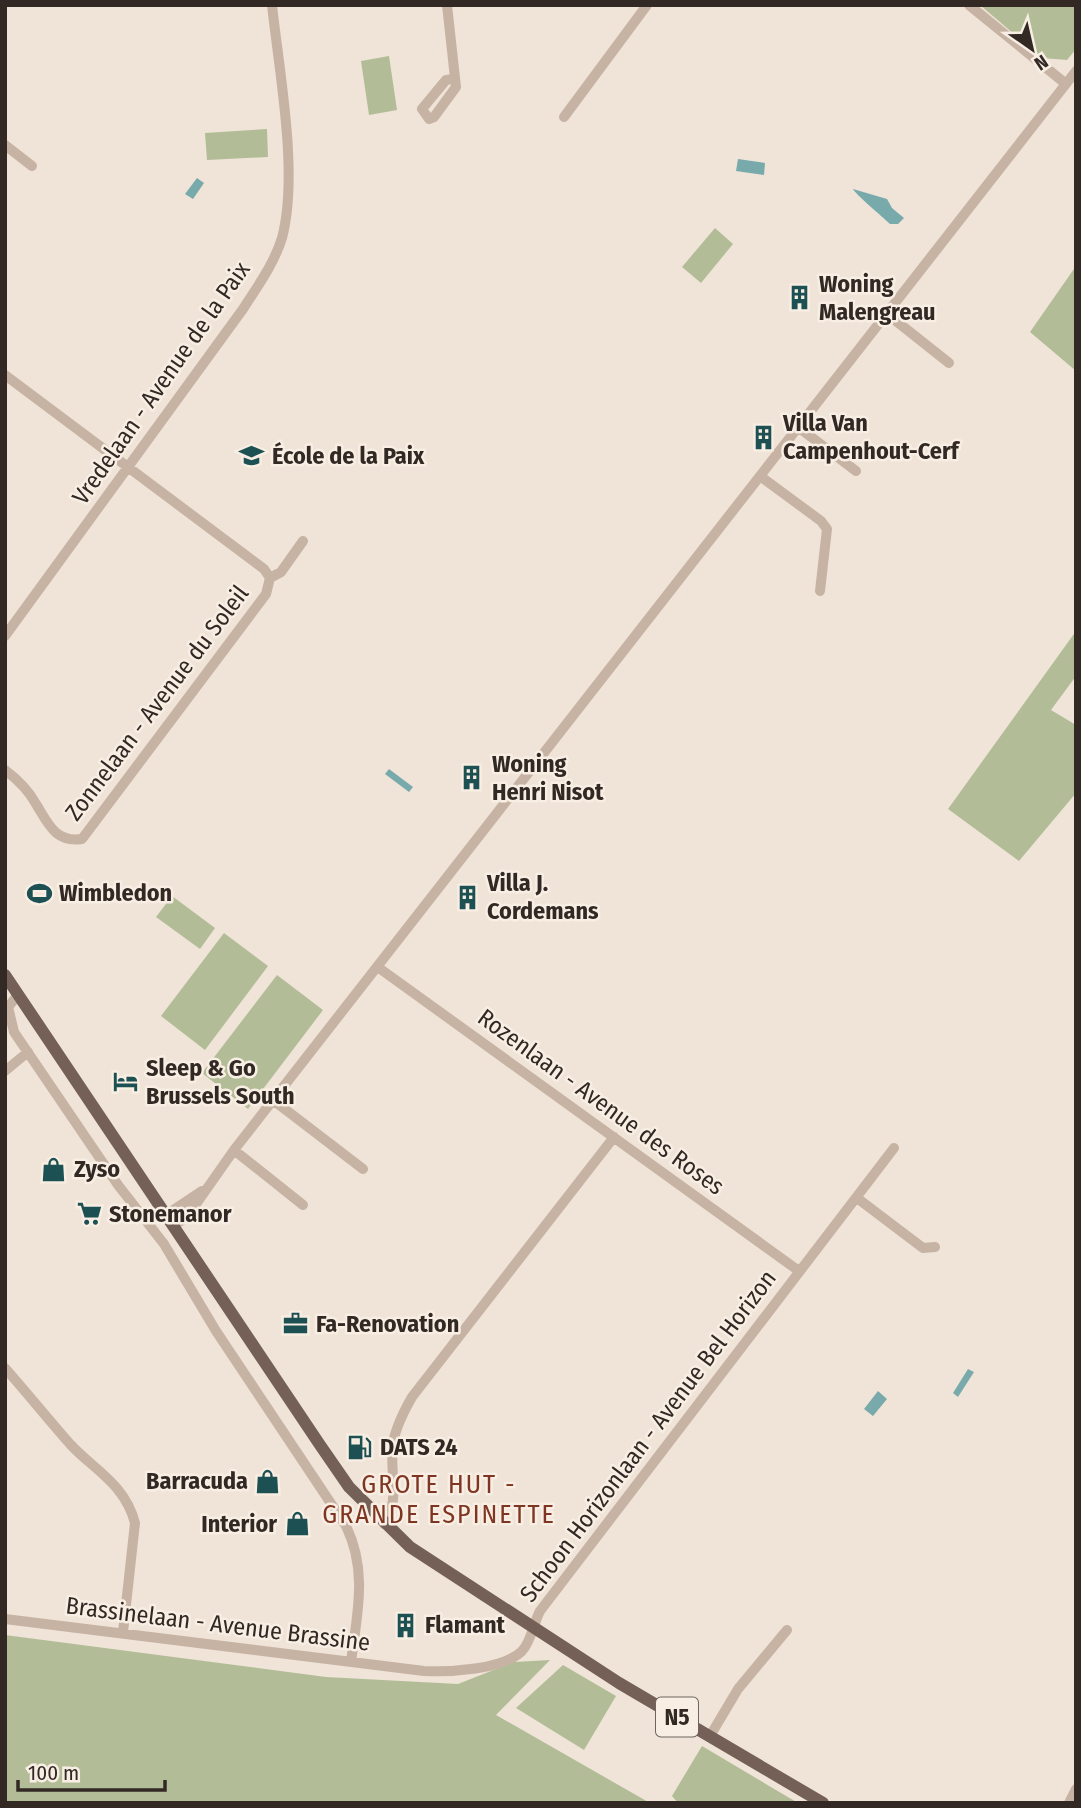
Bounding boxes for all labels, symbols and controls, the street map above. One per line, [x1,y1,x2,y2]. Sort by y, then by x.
north arrow [997,14,1067,84]
text: N [1030,50,1052,75]
street label: Vredelaan - Avenue de la Paix [66,256,256,510]
place label: Woning Malengreau [819,270,936,326]
building icon: Woning Malengreau [785,284,813,312]
place label: Villa Van Campenhout-Cerf [782,409,961,465]
building icon: Villa Van Campenhout-Cerf [749,423,777,451]
place label: École de la Paix [272,441,425,470]
school or university icon: École de la Paix [238,442,266,470]
street label: Zonnelaan - Avenue du Soleil [60,580,254,826]
place label: Woning Henri Nisot [492,750,604,806]
building icon: Woning Henri Nisot [458,764,486,792]
place label: Villa J. Cordemans [486,869,599,925]
sports icon: Wimbledon [25,879,53,907]
place label: Wimbledon [59,879,172,907]
building icon: Villa J. Cordemans [453,883,481,911]
street label: Rozenlaan - Avenue des Roses [472,1003,730,1201]
place label: Sleep & Go Brussels South [146,1054,295,1110]
hotel icon: Sleep & Go Brussels South [112,1068,140,1096]
shop icon: Zyso [40,1155,68,1183]
place label: Zyso [74,1155,120,1183]
supermarket icon: Stonemanor [75,1200,103,1228]
place label: Stonemanor [109,1200,232,1228]
street label: Schoon Horizonlaan - Avenue Bel Horizon [514,1265,782,1607]
office icon: Fa-Renovation [282,1310,310,1338]
place label: Fa-Renovation [316,1310,459,1338]
fuel station icon: DATS 24 [346,1433,374,1461]
place label: DATS 24 [380,1433,458,1461]
place label: Barracuda [146,1467,248,1495]
shop icon: Barracuda [254,1467,282,1495]
district label: GROTE HUT - GRANDE ESPINETTE [322,1469,556,1530]
place label: Interior [201,1510,277,1538]
shop icon: Interior [283,1510,311,1538]
street label: Brassinelaan - Avenue Brassine [64,1591,372,1657]
building icon: Flamant [391,1611,419,1639]
place label: Flamant [425,1611,506,1639]
road number: N5 [656,1698,698,1736]
scale bar [18,1748,164,1792]
text: 100 m [28,1760,79,1786]

